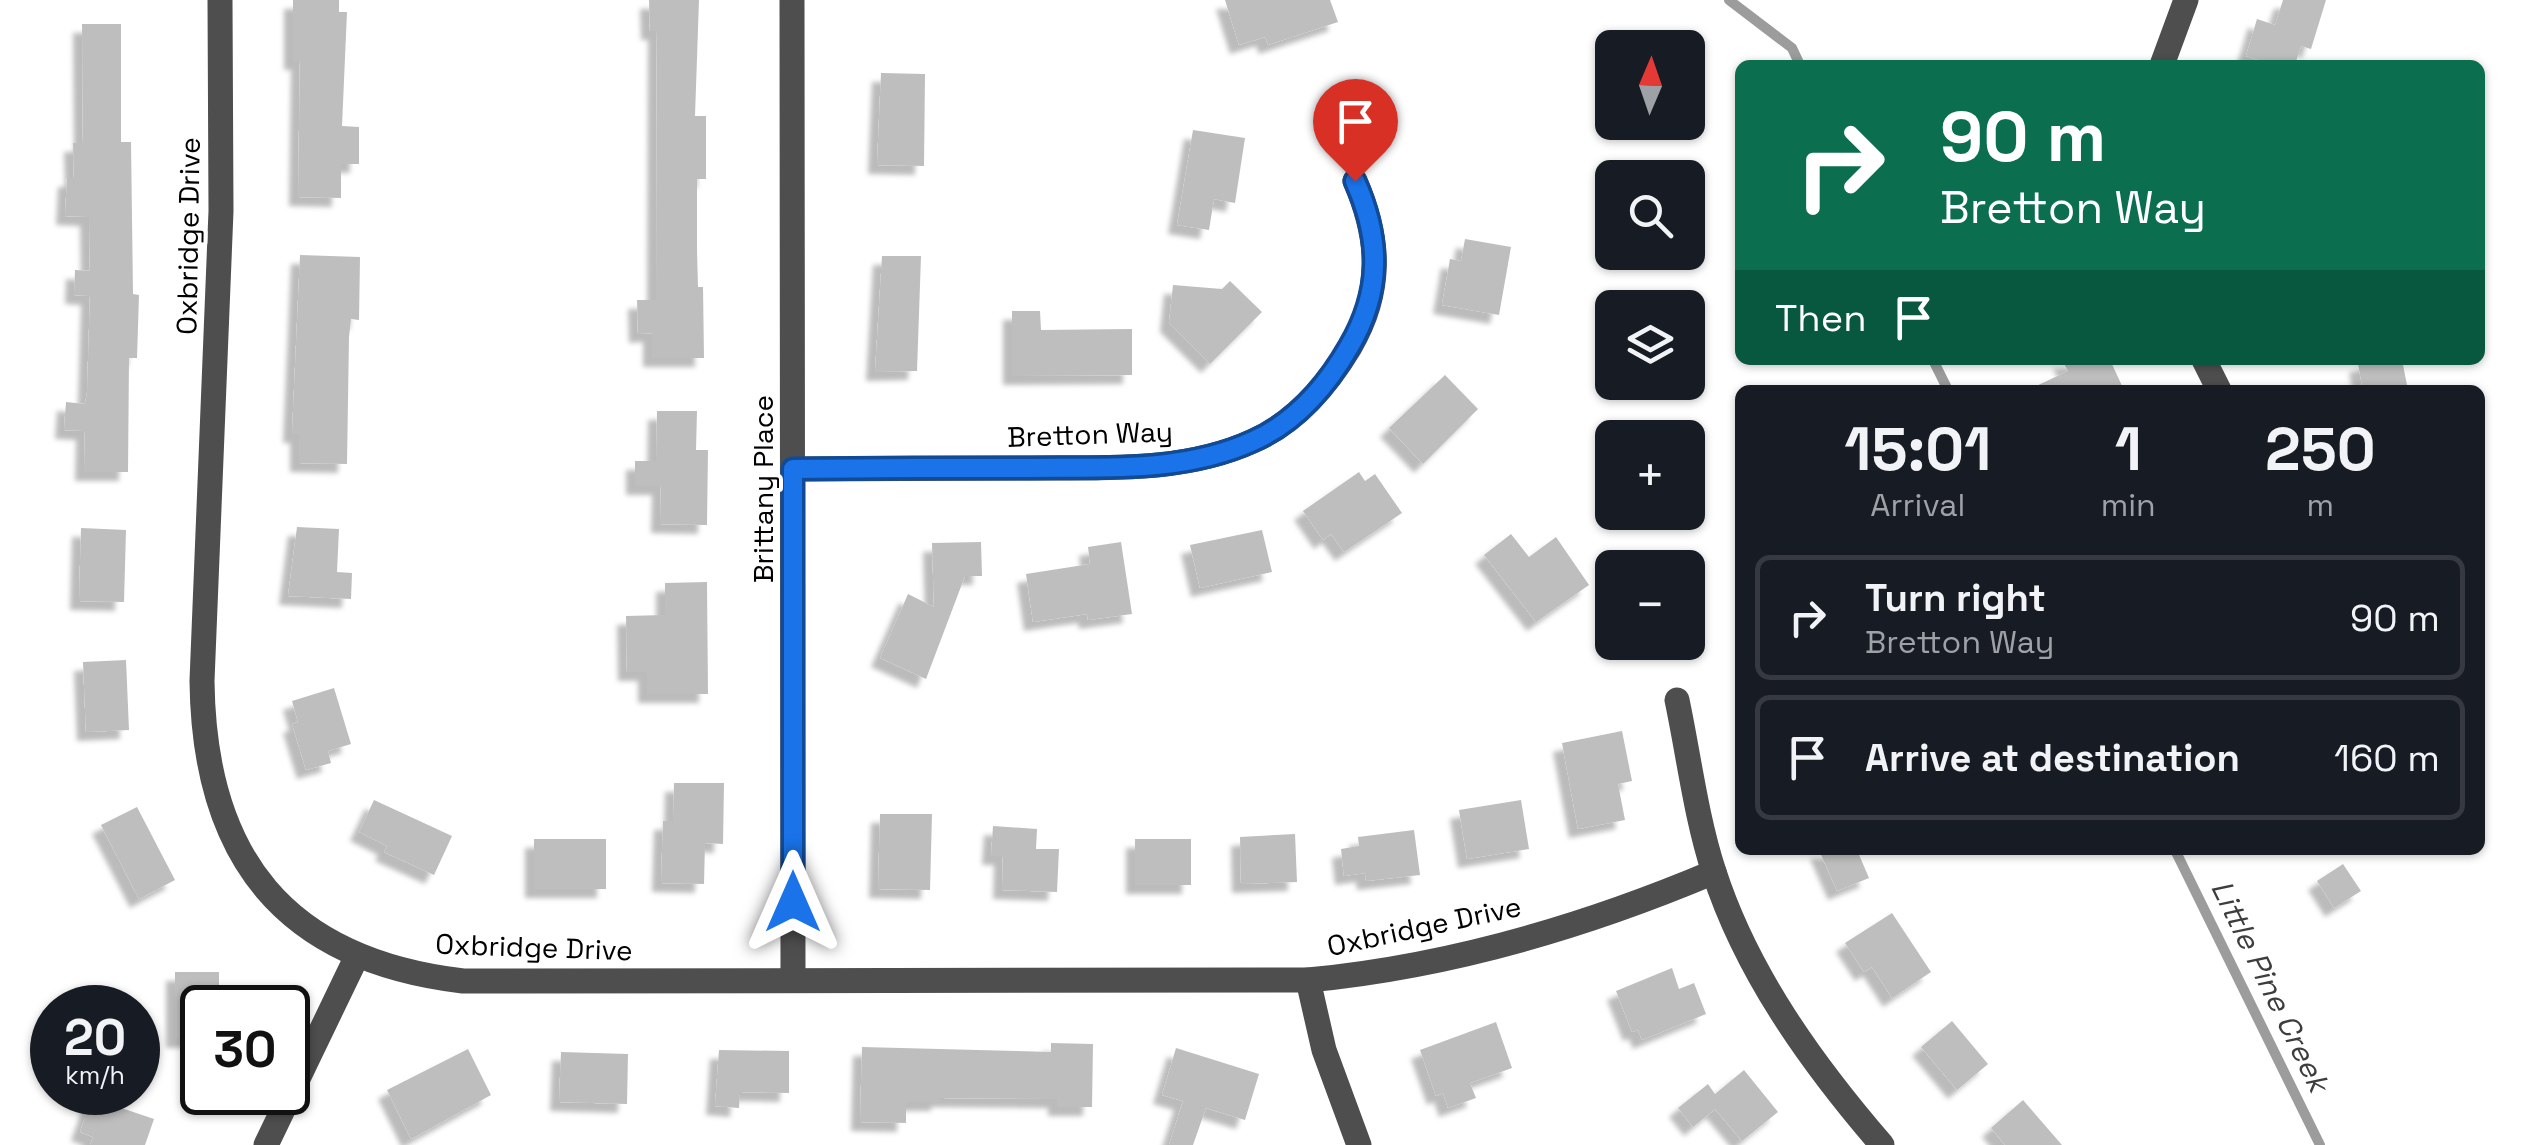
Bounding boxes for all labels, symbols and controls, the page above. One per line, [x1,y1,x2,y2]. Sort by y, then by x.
north arrow [1595,30,1705,140]
map controls [1595,30,1705,660]
pin [1313,79,1398,182]
text: 90 m [1940,92,2106,181]
icon: arrive [1328,94,1383,149]
icon: right [1775,100,1905,230]
street label: Oxbridge Drive [168,137,208,335]
button: search [1595,160,1705,270]
text: Bretton Way [1940,179,2206,236]
button: layers [1595,290,1705,400]
icon: arrive [1886,290,1941,345]
text: Then [1775,294,1866,342]
street label: Brittany Place [745,395,781,583]
text: 15:01 [1844,411,1991,488]
text: 1 [2115,411,2142,488]
text: 250 [2265,411,2376,488]
street label: Bretton Way [1007,413,1173,455]
button: + [1595,420,1705,530]
text: Arrival [1870,485,1965,525]
text: min [2101,485,2156,525]
text: m [2307,485,2334,525]
button: − [1595,550,1705,660]
text: Turn right [1865,574,2046,622]
icon: right [1780,590,1835,645]
text: 90 m [2350,594,2440,642]
text: Bretton Way [1865,622,2054,662]
icon: arrive [1780,730,1835,785]
text: Arrive at destination [1865,734,2240,782]
text: 160 m [2334,734,2440,782]
position arrow [741,850,845,954]
water label: Little Pine Creek [2202,873,2340,1101]
street label: Oxbridge Drive [1324,888,1524,964]
street label: Oxbridge Drive [435,926,633,968]
speed limit sign: 30 [180,985,310,1115]
text: 20 [64,1006,126,1070]
text: km/h [65,1059,125,1091]

